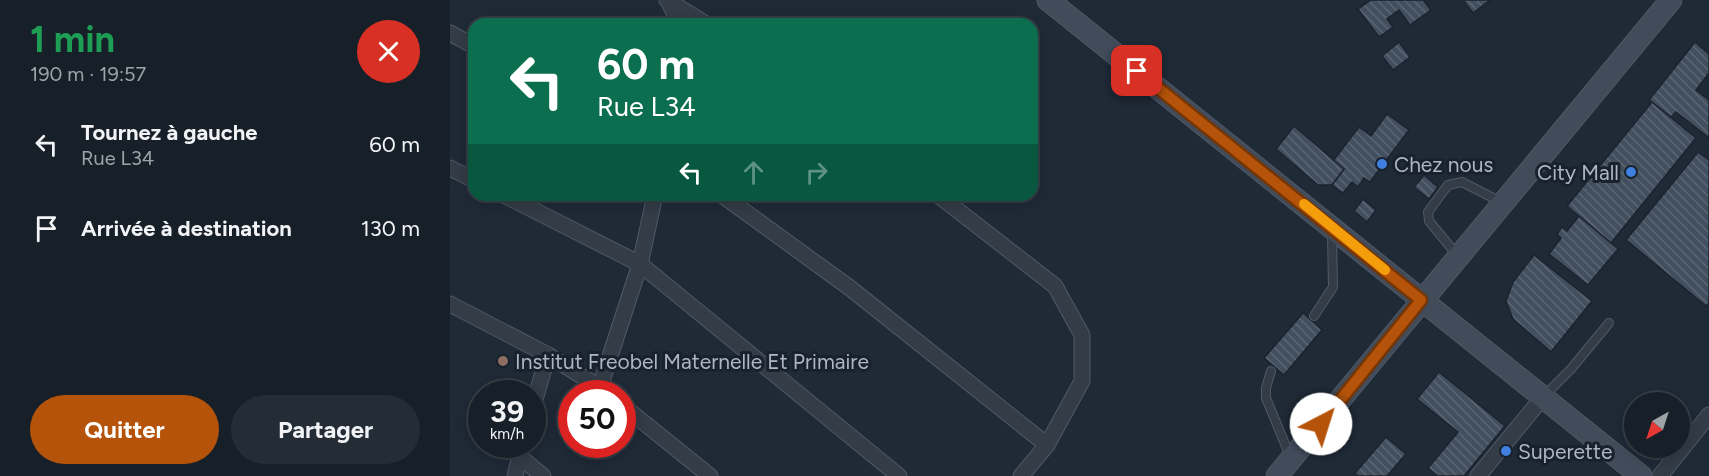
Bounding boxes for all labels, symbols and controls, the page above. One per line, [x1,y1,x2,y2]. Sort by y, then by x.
text: 1 min [30,18,115,61]
button: close [357,20,420,83]
text: 60 m [597,39,695,90]
icon: left [498,42,576,120]
pin [1111,45,1162,96]
icon: arrive [1120,54,1153,87]
text: 190 m · 19:57 [30,62,146,86]
text: Rue L34 [597,90,696,123]
text: Tournez à gauche [81,119,257,146]
icon: left [30,128,63,161]
text: 60 m [369,131,420,158]
text: Rue L34 [81,146,154,170]
place label: Chez nous [1394,152,1493,177]
icon: left [674,156,707,189]
icon: ahead [737,156,770,189]
icon: right [800,156,833,189]
marker: Chez nous [1375,157,1389,171]
place label: City Mall [1537,160,1619,185]
marker: City Mall [1624,165,1638,179]
icon: arrive [30,212,63,245]
text: Arrivée à destination [81,215,292,242]
text: 130 m [361,215,420,242]
place label: Institut Freobel Maternelle Et Primaire [515,349,869,374]
marker: Institut Freobel Maternelle Et Primaire [496,354,510,368]
speed limit sign: 50 [558,380,636,458]
position arrow [1289,392,1353,456]
north arrow [1624,392,1690,458]
map controls [1624,392,1690,458]
text: 39 [490,393,524,430]
button: Quitter [30,395,219,464]
button: Partager [231,395,420,464]
text: km/h [490,425,524,443]
place label: Superette [1518,439,1612,464]
marker: Superette [1499,444,1513,458]

